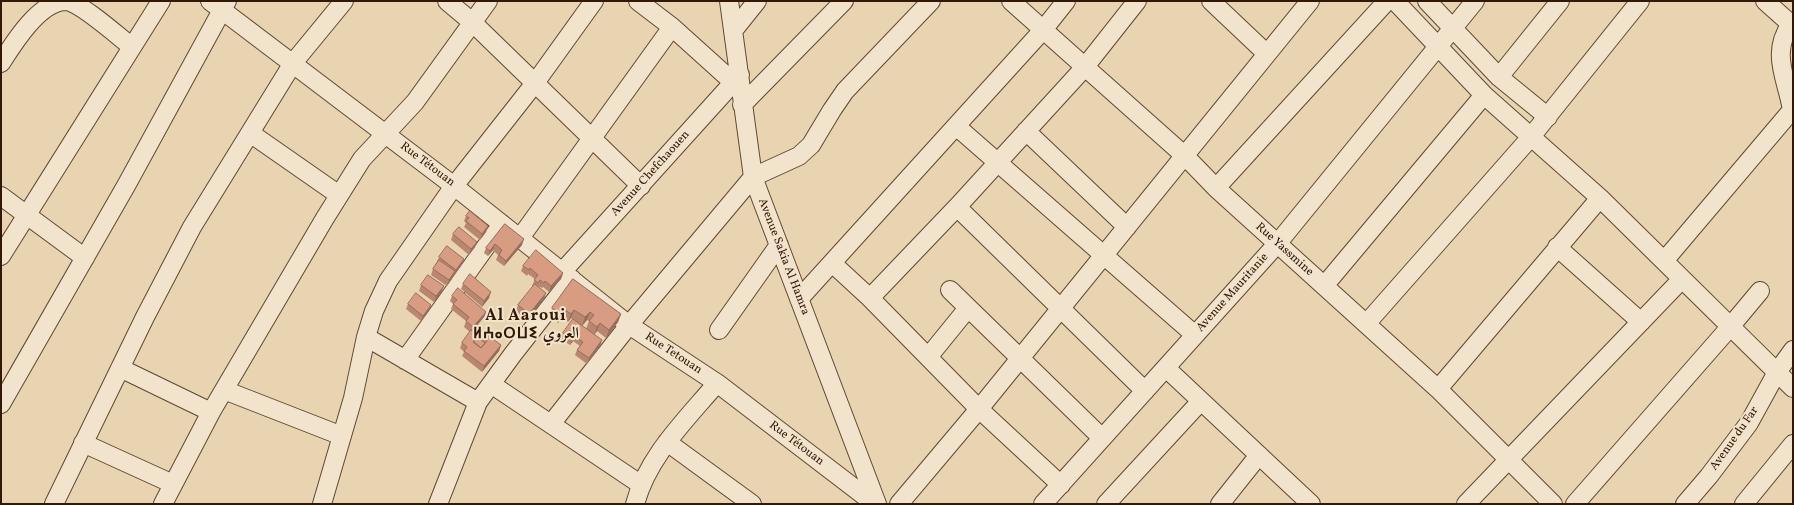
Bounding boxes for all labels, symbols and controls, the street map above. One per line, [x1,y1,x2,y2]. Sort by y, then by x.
street label: Avenue Chefchaouen [609,128,693,220]
street label: Rue Tétouan [397,140,457,190]
street label: Avenue Sakia Al Hamra [754,197,812,317]
street label: Rue Yassmine [1252,220,1316,280]
street label: Avenue Mauritanie [1194,251,1272,335]
district label: Al Aaroui ⵍⵄⴰⵔⵡⵉ العروي [477,307,575,345]
street label: Rue Tetouan [642,330,704,378]
street label: Avenue du Far [1708,404,1762,474]
street label: Rue Tétouan [766,419,826,469]

